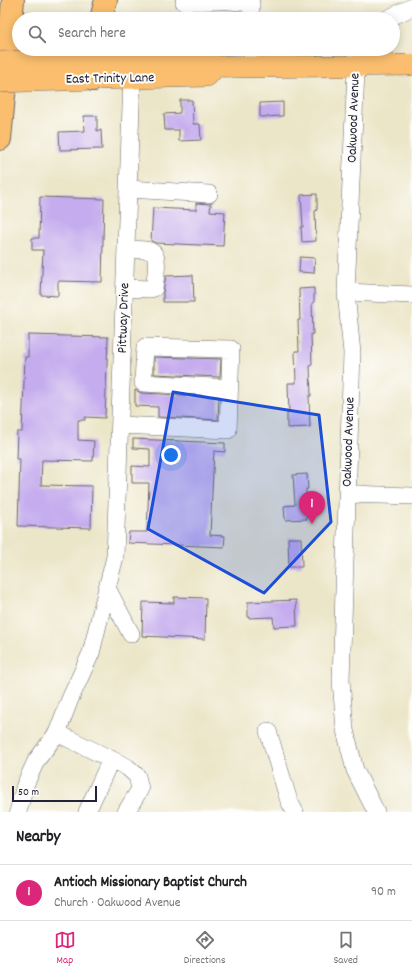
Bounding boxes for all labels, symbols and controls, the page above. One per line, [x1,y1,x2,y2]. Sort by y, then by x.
search box [12,12,400,56]
icon: search [26,23,48,45]
text: Search here [58,23,126,45]
street label: East Trinity Lane [66,68,154,90]
street label: Oakwood Avenue [342,73,366,163]
street label: Pittway Drive [113,282,135,354]
street label: Oakwood Avenue [337,397,361,487]
your location [161,445,181,465]
pin: 1 [299,491,325,524]
scale bar [12,784,97,803]
text: 50 m [18,785,39,801]
text: Nearby [16,826,60,850]
text: Antioch Missionary Baptist Church [54,872,247,894]
text: 1 [28,883,30,902]
text: 90 m [371,883,396,902]
text: Church · Oakwood Avenue [54,894,180,913]
tab: Map [54,929,76,969]
tab: Directions [184,929,226,969]
tab: Saved [333,929,358,969]

